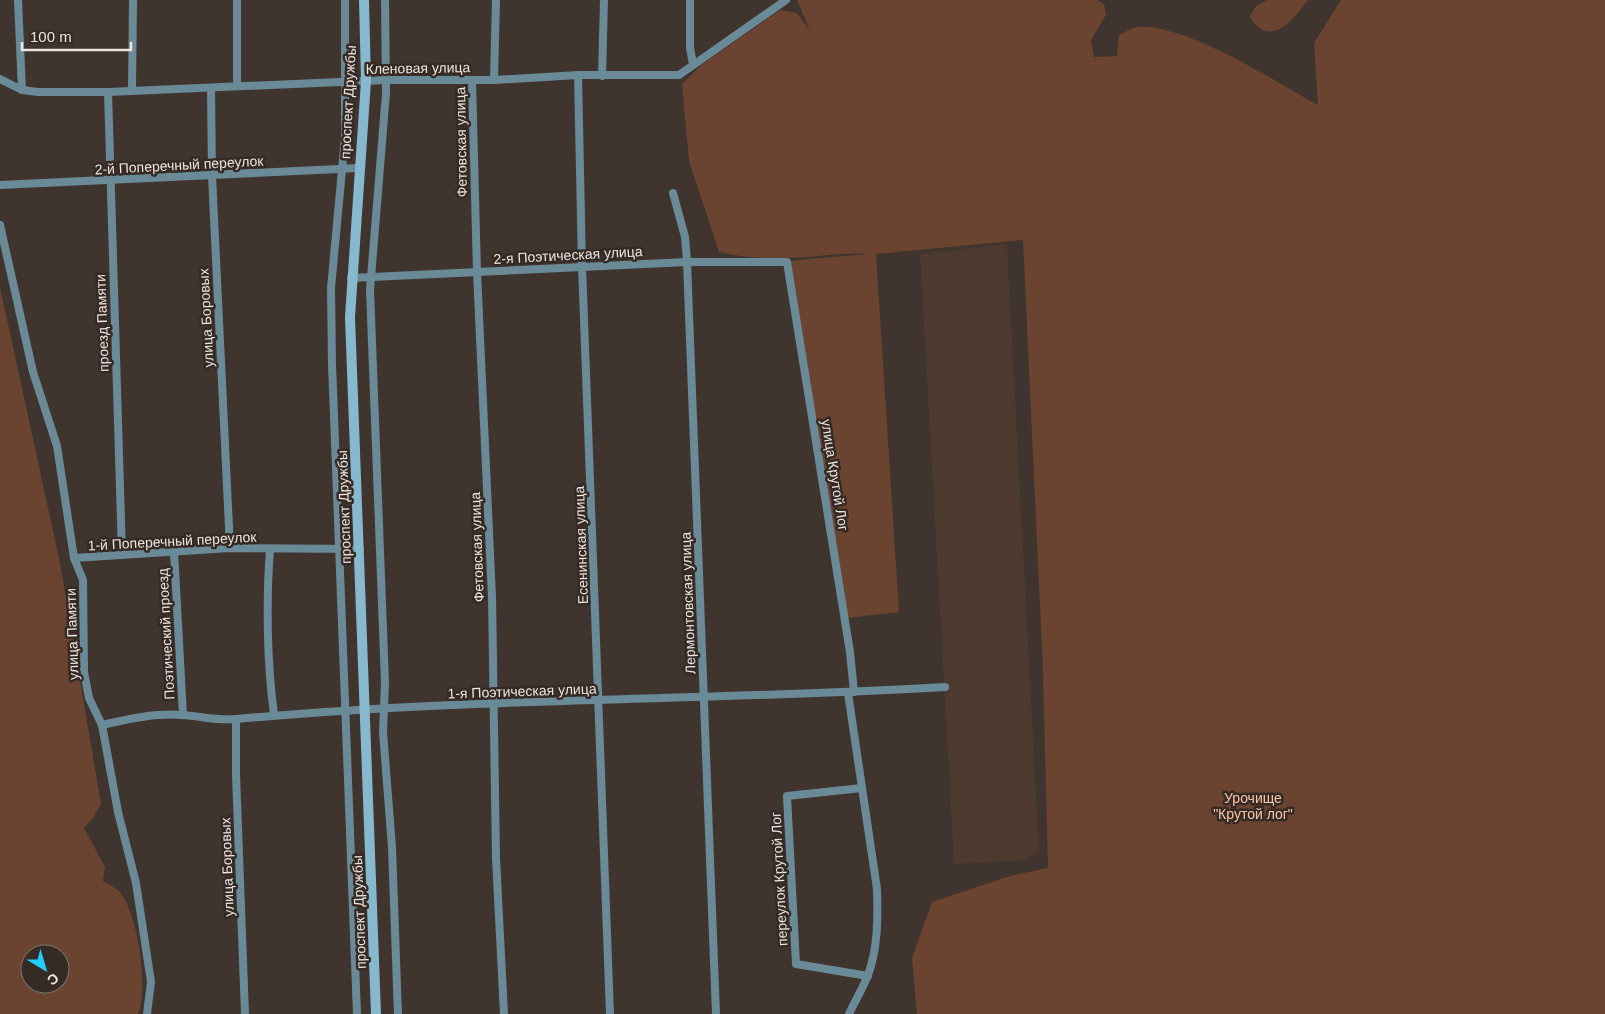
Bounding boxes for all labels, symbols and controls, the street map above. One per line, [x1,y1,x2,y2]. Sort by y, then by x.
scale bar [22,20,131,52]
text: 100 m [30,28,72,45]
street label: проспект Дружбы [337,45,359,159]
street label: Кленовая улица [366,59,471,77]
street label: Фетовская улица [452,86,470,197]
street label: 2-й Поперечный переулок [94,153,265,177]
street label: 2-я Поэтическая улица [493,243,643,267]
street label: улица Боровых [195,268,217,368]
street label: проезд Памяти [92,274,112,372]
street label: улица Крутой Лог [818,418,852,532]
street label: проспект Дружбы [334,450,354,564]
street label: Есенинская улица [571,485,591,604]
street label: Фетовская улица [467,491,487,602]
street label: 1-й Поперечный переулок [87,529,258,553]
street label: Лермонтовская улица [678,531,698,674]
street label: Поэтический проезд [155,568,177,700]
street label: улица Памяти [62,588,82,680]
street label: 1-я Поэтическая улица [447,680,597,702]
park label: Урочище "Крутой лог" [1213,790,1293,822]
street label: переулок Крутой Лог [767,812,791,946]
street label: улица Боровых [217,817,237,917]
street label: проспект Дружбы [349,855,369,969]
north arrow [20,944,70,994]
text: С [44,970,62,989]

